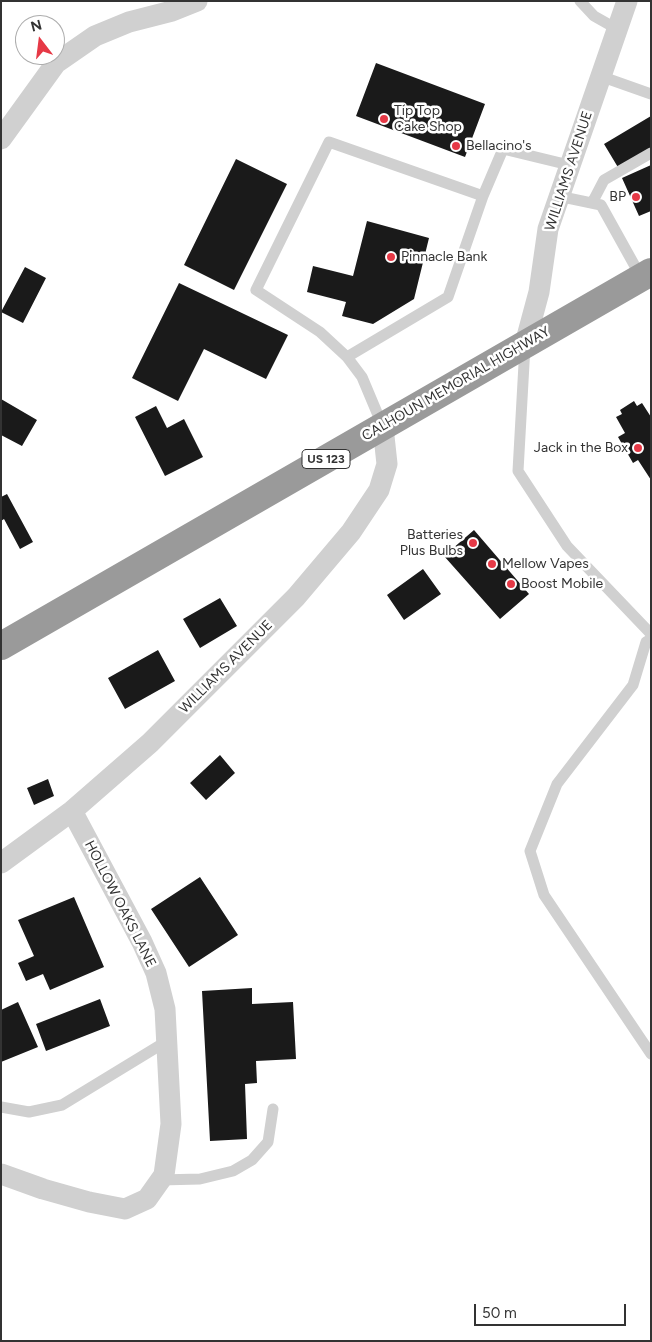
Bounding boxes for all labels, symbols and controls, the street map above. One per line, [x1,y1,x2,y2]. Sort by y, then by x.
north arrow [15,15,65,65]
text: N [29,16,44,36]
place label: Tip Top Cake Shop [394,103,462,136]
street label: WILLIAMS AVENUE [542,109,596,233]
marker: Tip Top Cake Shop [378,113,390,125]
place label: Bellacino's [466,138,532,154]
marker: Bellacino's [450,140,462,152]
place label: BP [609,189,626,205]
marker: BP [630,191,642,203]
place label: Pinnacle Bank [401,249,487,265]
marker: Pinnacle Bank [385,251,397,263]
street label: CALHOUN MEMORIAL HIGHWAY [359,323,553,445]
place label: Jack in the Box [534,440,628,456]
marker: Jack in the Box [632,442,644,454]
road number: US 123 [302,449,350,468]
place label: Batteries Plus Bulbs [400,527,463,560]
marker: Batteries Plus Bulbs [467,537,479,549]
place label: Mellow Vapes [502,556,589,572]
marker: Mellow Vapes [486,558,498,570]
place label: Boost Mobile [521,576,603,592]
marker: Boost Mobile [505,578,517,590]
street label: WILLIAMS AVENUE [176,617,276,717]
street label: HOLLOW OAKS LANE [81,838,159,970]
scale bar [477,1294,630,1326]
text: 50 m [482,1304,517,1322]

